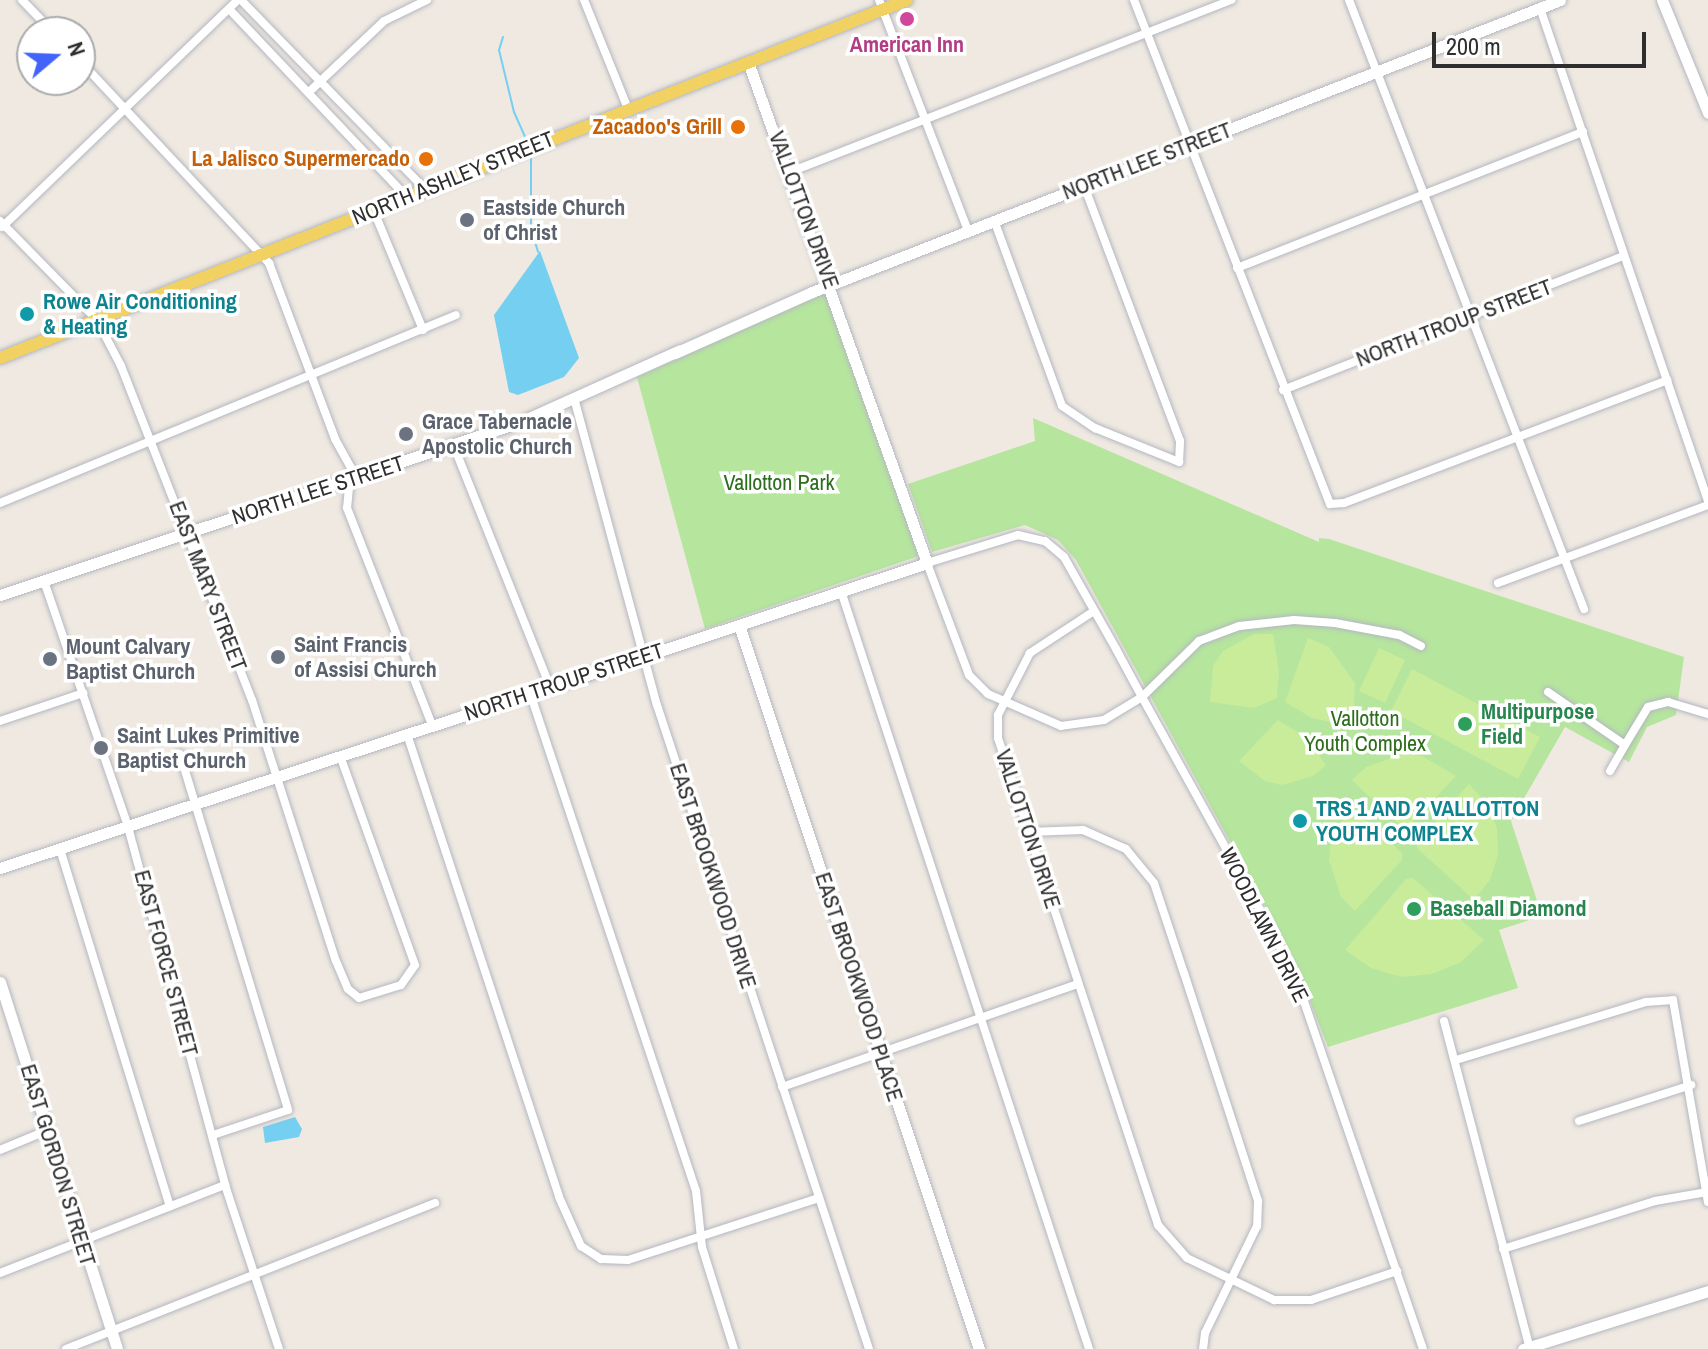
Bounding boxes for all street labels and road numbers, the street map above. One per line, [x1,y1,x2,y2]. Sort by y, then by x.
street label: NORTH LEE STREET [1059,117,1235,205]
street label: NORTH ASHLEY STREET [348,125,558,231]
street label: VALLOTTON DRIVE [763,128,845,292]
street label: NORTH TROUP STREET [1352,273,1556,373]
street label: NORTH LEE STREET [229,450,407,530]
street label: EAST MARY STREET [163,497,253,675]
street label: NORTH TROUP STREET [461,637,667,727]
street label: VALLOTTON DRIVE [990,746,1066,912]
street label: EAST BROOKWOOD DRIVE [664,760,762,992]
street label: WOODLAWN DRIVE [1214,843,1314,1007]
street label: EAST FORCE STREET [128,867,204,1059]
street label: EAST BROOKWOOD PLACE [809,869,909,1105]
street label: EAST GORDON STREET [15,1061,101,1269]

